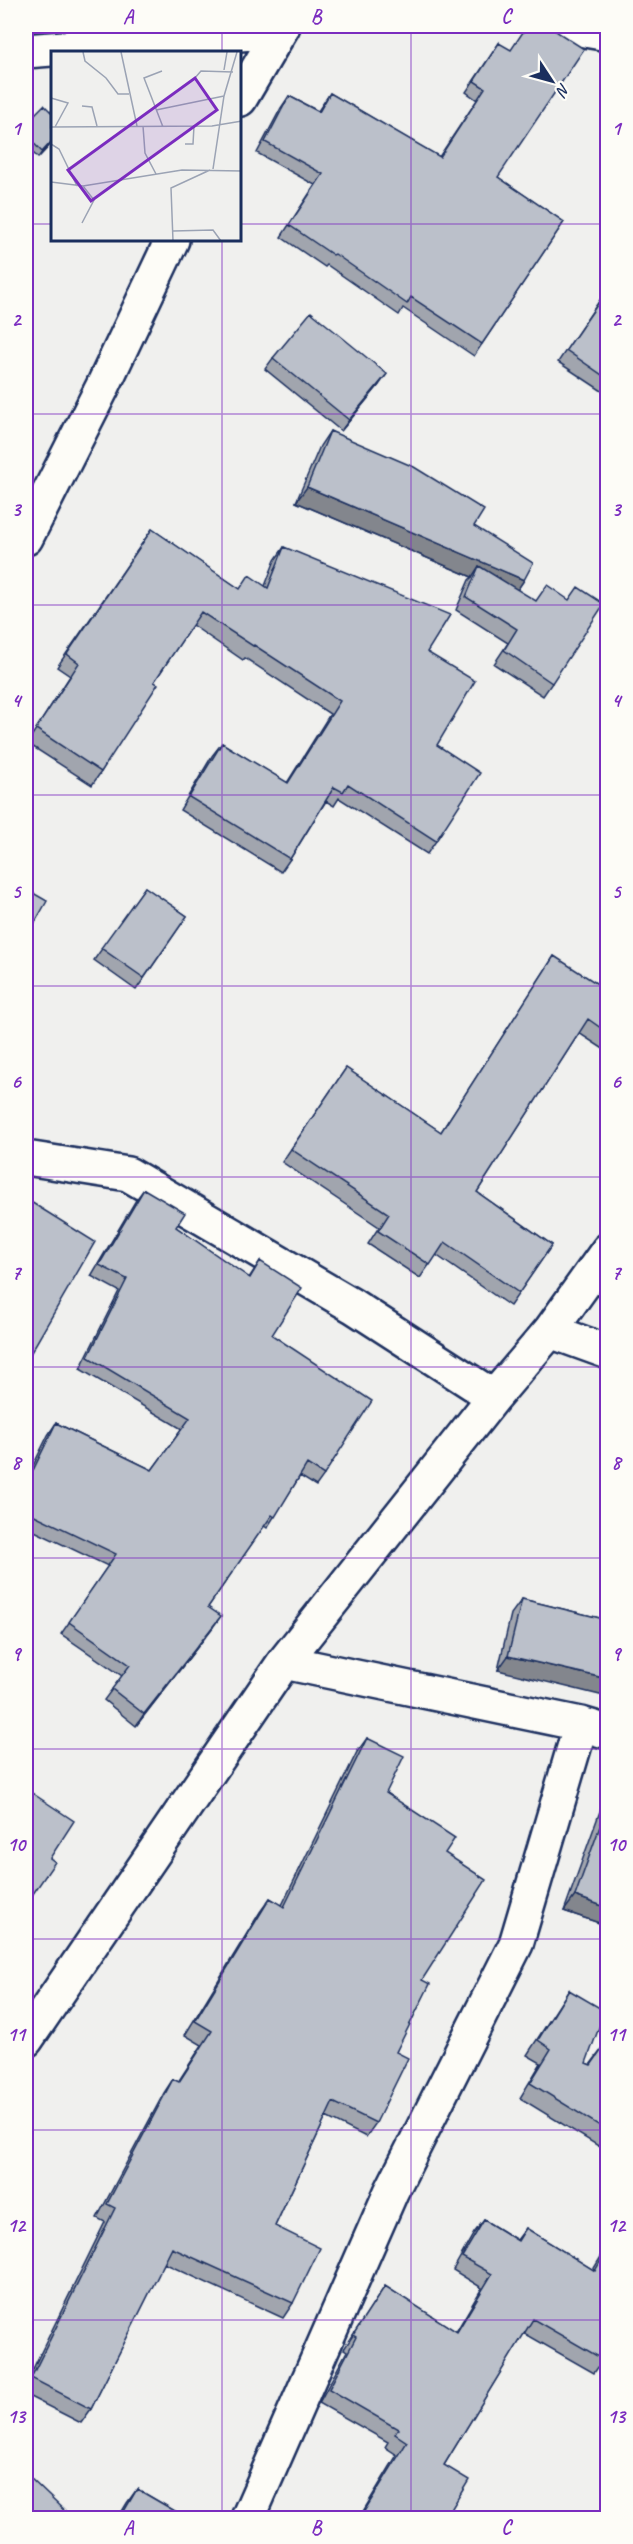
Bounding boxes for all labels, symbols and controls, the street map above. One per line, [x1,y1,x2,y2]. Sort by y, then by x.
text: A [123,4,135,29]
text: B [311,4,323,29]
text: C [501,4,513,29]
inset map [51,51,242,242]
north arrow [522,51,582,111]
text: N [551,79,574,102]
text: 1 [12,116,23,141]
text: 1 [612,116,623,141]
text: 2 [12,307,23,332]
text: 2 [612,307,623,332]
text: 3 [12,497,23,522]
text: 3 [612,497,623,522]
text: 4 [12,688,24,713]
text: 4 [612,688,624,713]
text: 5 [12,879,23,904]
text: 5 [612,879,623,904]
text: 6 [11,1069,22,1094]
text: 6 [611,1069,622,1094]
text: 7 [12,1260,23,1285]
text: 7 [612,1260,623,1285]
text: 8 [12,1450,24,1475]
text: 8 [612,1450,624,1475]
text: 9 [12,1641,23,1666]
text: 9 [612,1641,623,1666]
text: 10 [7,1832,27,1857]
text: 10 [607,1832,627,1857]
text: 11 [7,2022,27,2047]
text: 11 [607,2022,627,2047]
text: 12 [7,2213,27,2238]
text: 12 [607,2213,627,2238]
text: 13 [7,2404,27,2429]
text: 13 [607,2404,627,2429]
text: A [123,2515,135,2540]
text: B [311,2515,323,2540]
text: C [501,2515,513,2540]

